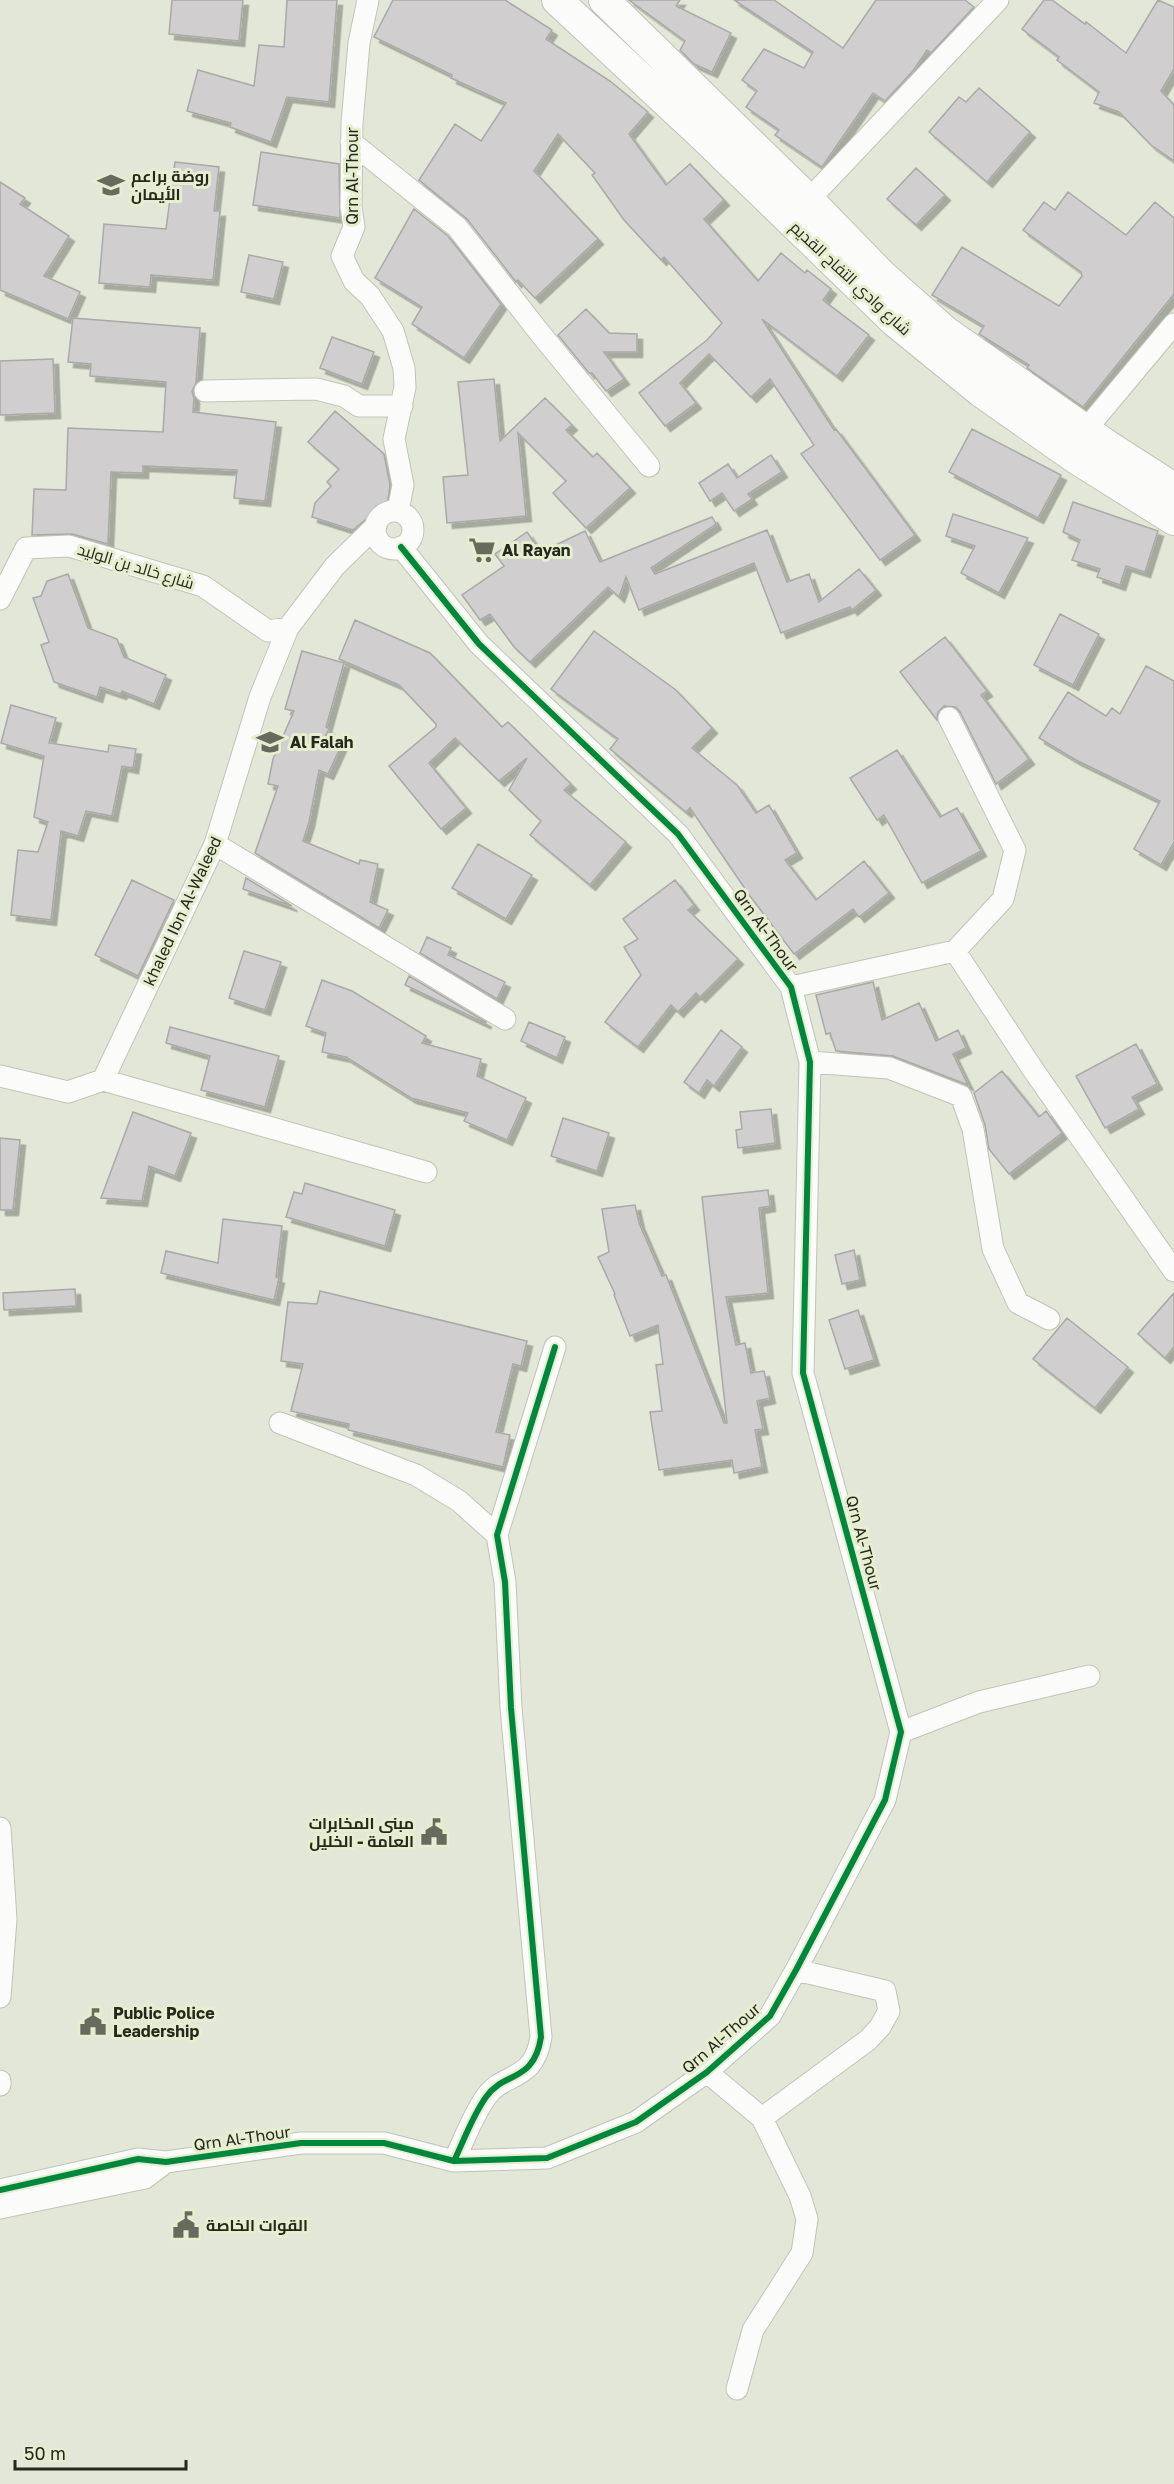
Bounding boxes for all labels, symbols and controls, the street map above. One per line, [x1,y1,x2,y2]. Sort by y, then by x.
street label: Qrn Al-Thour [342,127,362,225]
place label: روضة براعم الأيمان [131,166,209,204]
school or university icon: روضة براعم الأيمان [96,170,126,200]
street label: شارع وادي التفاح القديم [784,217,916,342]
supermarket icon: Al Rayan [467,535,497,565]
street label: شارع خالد بن الوليد [75,539,197,595]
place label: Al Rayan [502,540,570,560]
school or university icon: Al Falah [255,727,285,757]
place label: Al Falah [290,732,353,752]
street label: khaled Ibn Al-Waleed [139,833,225,989]
street label: Qrn Al-Thour [729,885,803,975]
street label: Qrn Al-Thour [842,1493,886,1593]
place label: مبنى المخابرات العامة - الخليل [309,1813,414,1851]
public building icon: مبنى المخابرات العامة - الخليل [419,1817,449,1847]
street label: Qrn Al-Thour [678,1998,764,2078]
place label: Public Police Leadership [113,2003,215,2041]
public building icon: Public Police Leadership [78,2007,108,2037]
street label: Qrn Al-Thour [192,2121,292,2155]
public building icon: القوات الخاصة [171,2210,201,2240]
place label: القوات الخاصة [206,2215,308,2235]
scale bar [15,2433,186,2471]
text: 50 m [24,2442,66,2464]

